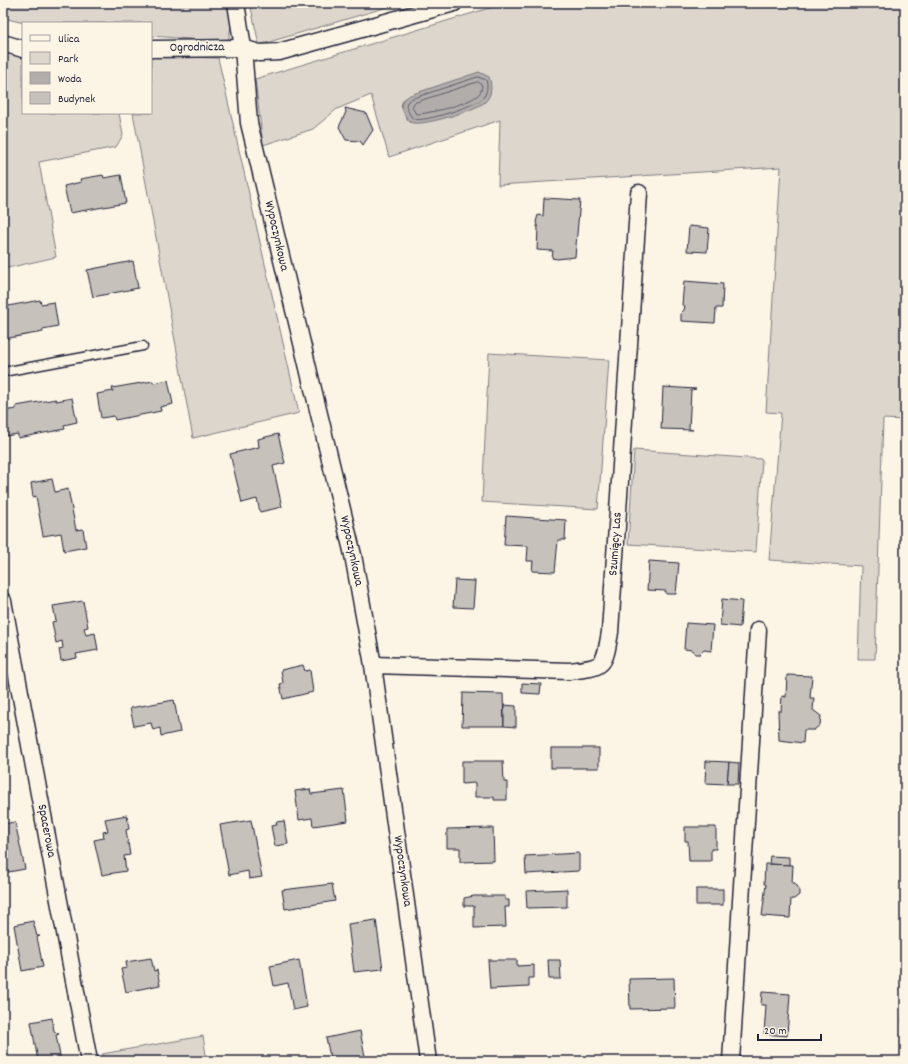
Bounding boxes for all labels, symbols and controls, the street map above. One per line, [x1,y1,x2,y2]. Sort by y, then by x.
legend [22,22,152,114]
text: Ulica [58,31,80,48]
street label: Ogrodnicza [170,38,225,58]
text: Park [58,51,79,68]
text: Woda [58,71,82,88]
text: Budynek [58,91,95,108]
street label: Wypoczynkowa [259,199,294,274]
street label: Szumiący Las [604,512,628,576]
street label: Wypoczynkowa [334,514,368,589]
street label: Spacerowa [32,803,61,860]
street label: Wypoczynkowa [388,834,417,909]
scale bar [758,1016,821,1042]
text: 20 m [764,1023,787,1040]

